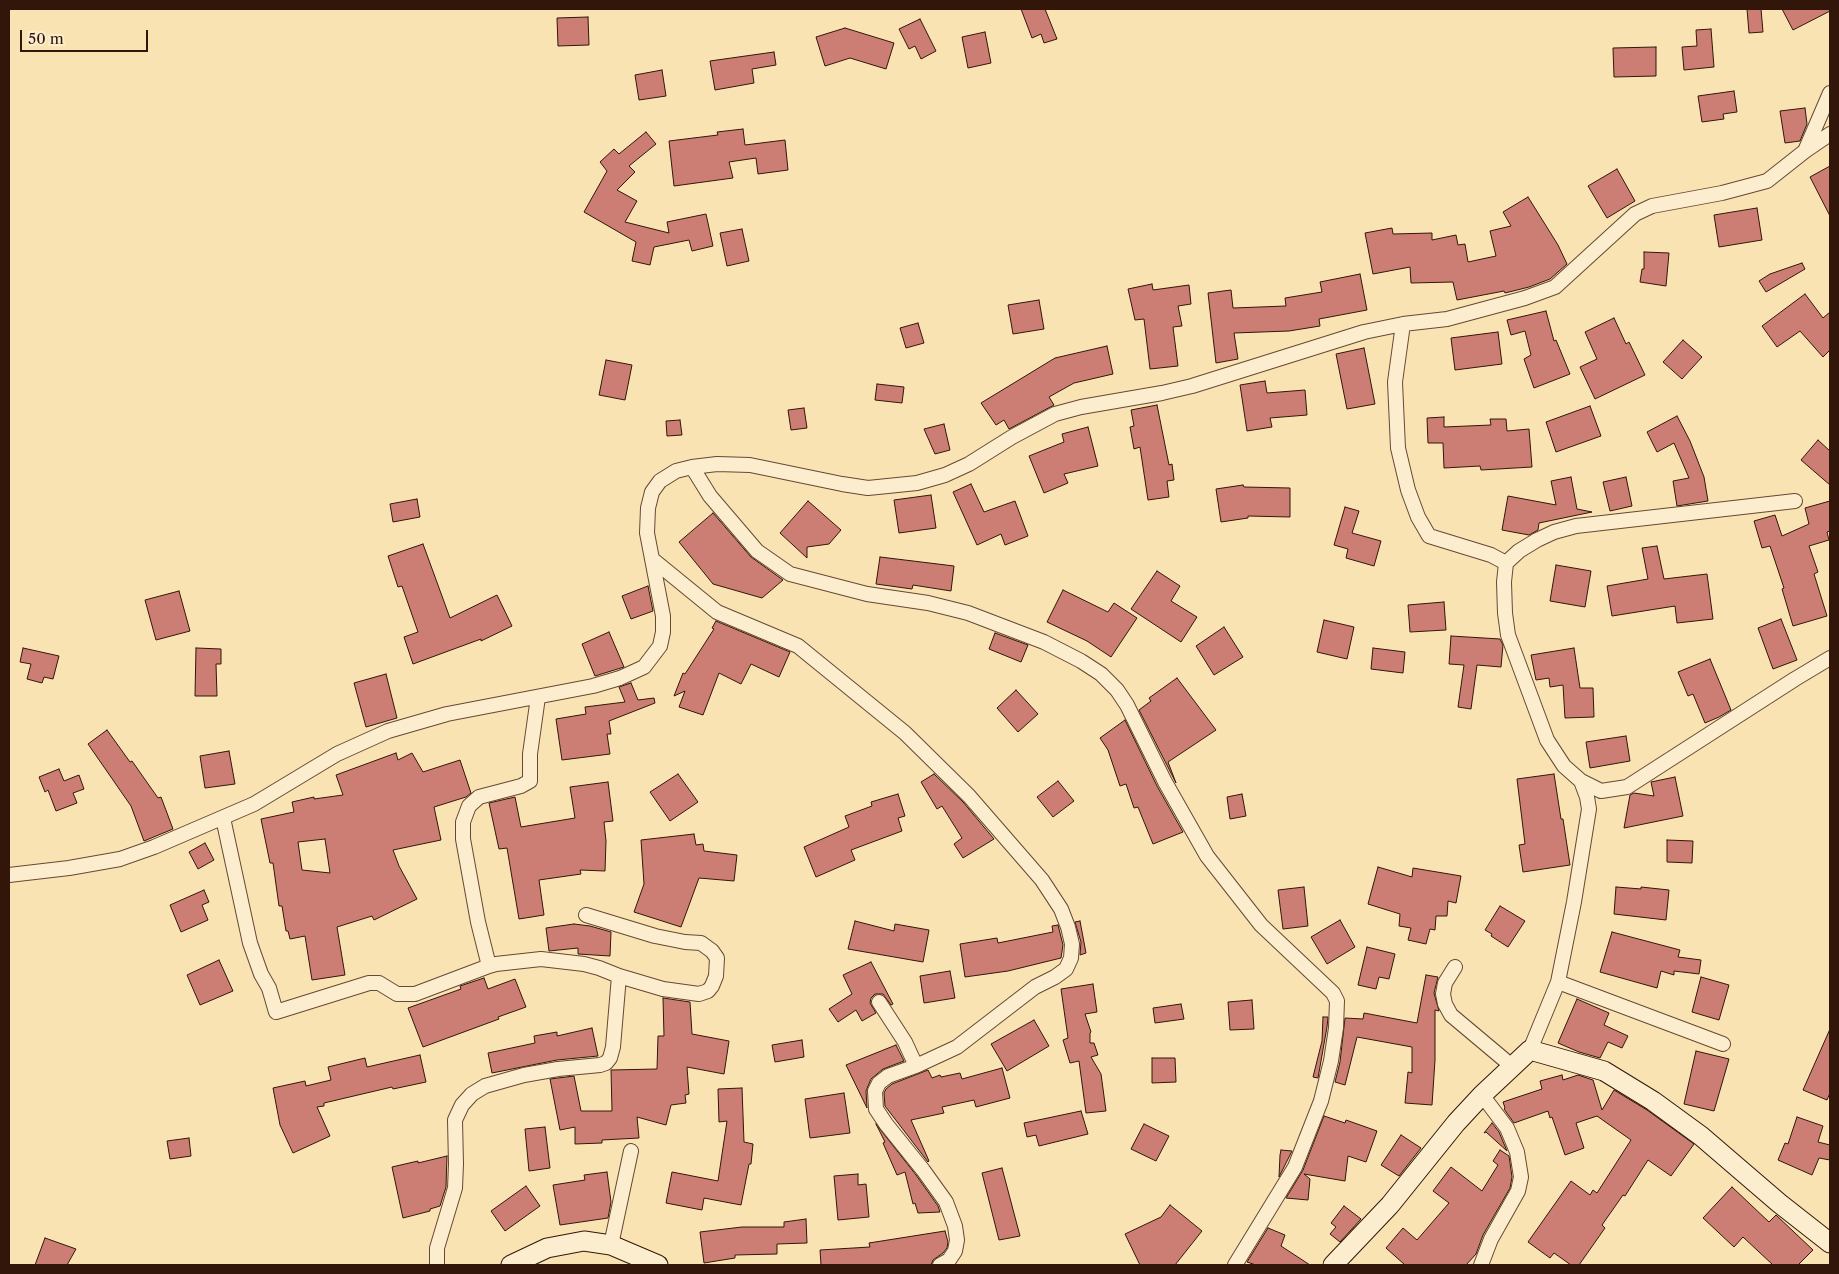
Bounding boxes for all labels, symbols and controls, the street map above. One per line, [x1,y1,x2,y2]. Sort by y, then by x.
scale bar [22,20,150,52]
text: 50 m [28,29,64,48]

